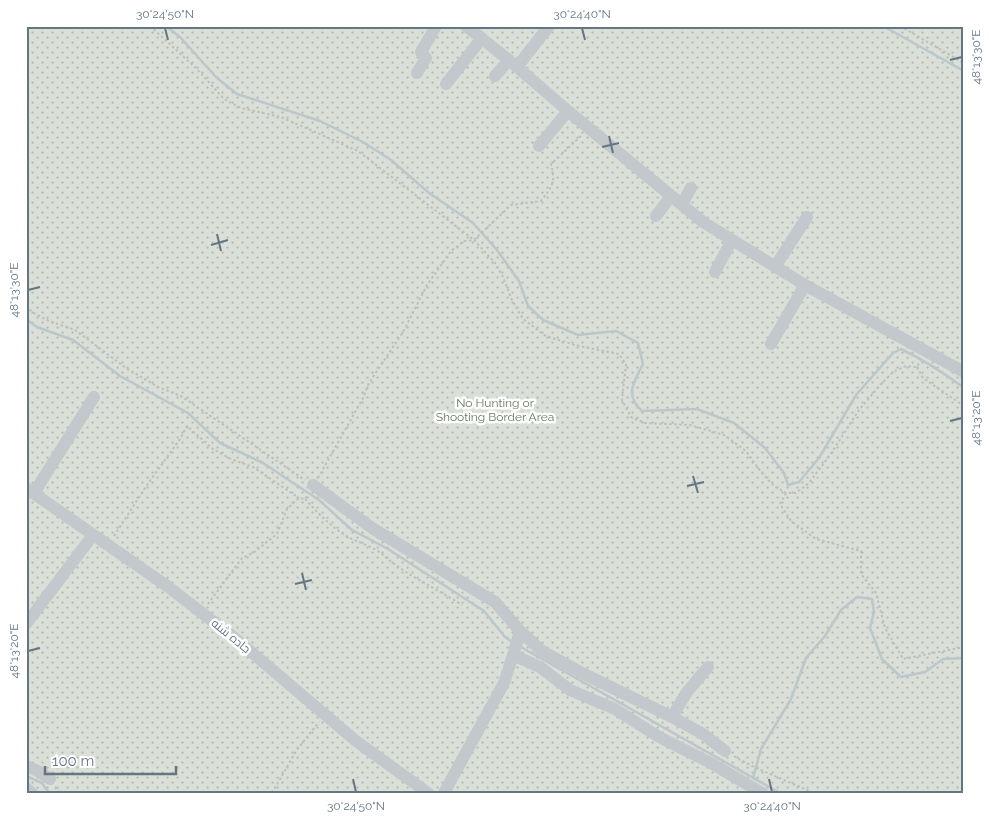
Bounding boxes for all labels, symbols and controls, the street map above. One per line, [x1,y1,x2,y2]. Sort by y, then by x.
text: 30°24'50"N [136,7,194,21]
text: 30°24'40"N [553,7,611,21]
text: 48°13'30"E [969,29,983,85]
text: 48°13'30"E [7,262,21,318]
text: 48°13'20"E [969,390,983,446]
park label: No Hunting or Shooting Border Area [436,396,554,424]
street label: جاده شنه [209,616,253,656]
text: 48°13'20"E [7,623,21,679]
scale bar [45,744,176,776]
text: 100 m [52,752,94,770]
text: 30°24'50"N [327,799,385,813]
text: 30°24'40"N [743,799,801,813]

